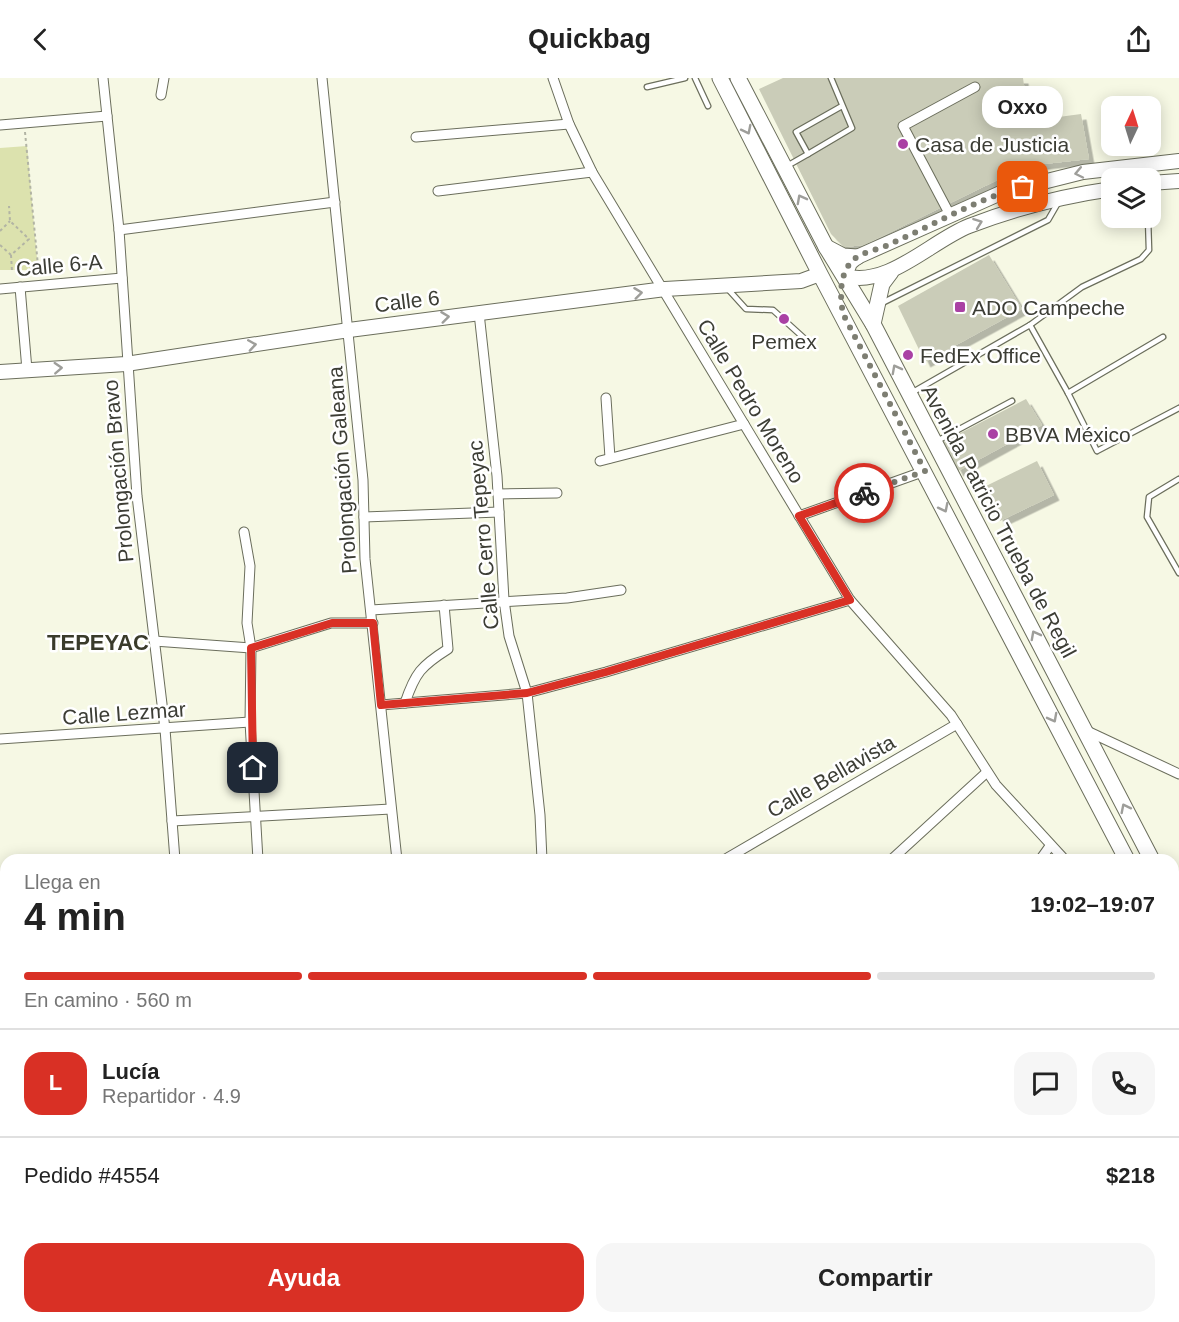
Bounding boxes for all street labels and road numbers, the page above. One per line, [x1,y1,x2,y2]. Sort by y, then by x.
street label: Calle 6-A [15,250,103,280]
street label: Calle 6 [373,286,441,316]
street label: Calle Pedro Moreno [693,315,809,487]
street label: Prolongación Galeana [323,365,361,574]
street label: Prolongación Bravo [99,379,137,563]
street label: Avenida Patricio Trueba de Regil [917,381,1081,661]
street label: Calle Cerro Tepeyac [463,439,503,631]
street label: Calle Lezmar [61,697,187,729]
street label: Calle Bellavista [763,730,899,822]

